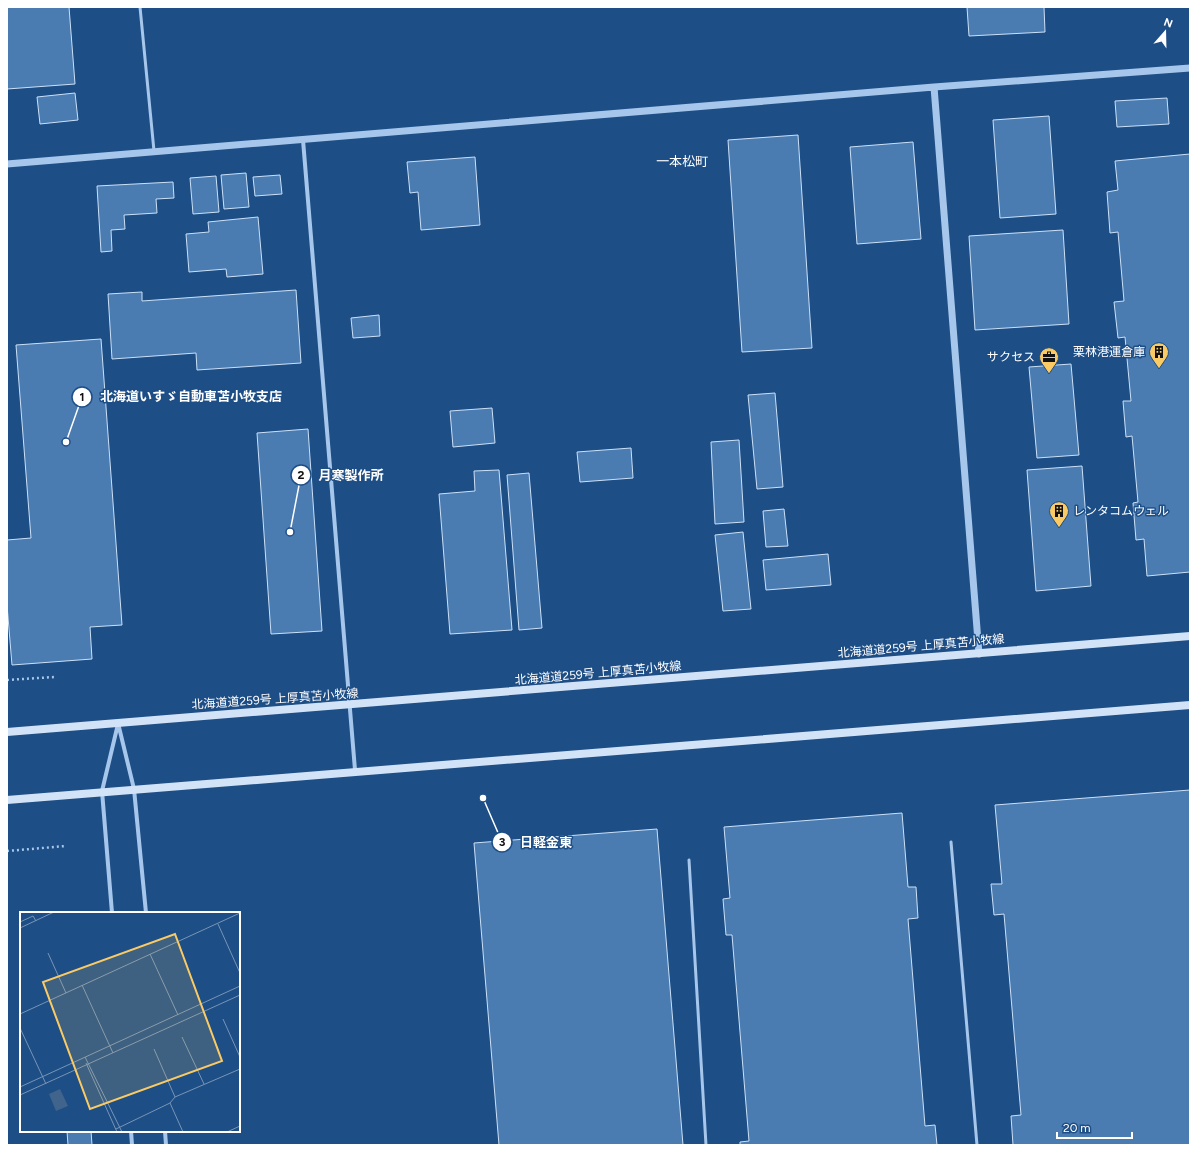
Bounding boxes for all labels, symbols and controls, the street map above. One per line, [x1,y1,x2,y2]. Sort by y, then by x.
north arrow [1145,12,1185,52]
text: N [1162,16,1174,31]
district label: 一本松町 [656,154,708,169]
building icon: 栗林港運倉庫 [1148,341,1170,369]
place label: 栗林港運倉庫 [1073,345,1145,359]
office icon: サクセス [1038,346,1060,374]
place label: サクセス [987,350,1035,364]
callout: 北海道いすゞ自動車苫小牧支店 [72,384,290,409]
text: 北海道いすゞ自動車苫小牧支店 [100,389,282,404]
text: 1 [79,390,85,404]
callout: 月寒製作所 [291,463,392,488]
text: 2 [298,468,305,482]
text: 月寒製作所 [318,468,384,483]
building icon: レンタコムウェル [1048,500,1070,528]
place label: レンタコムウェル [1073,504,1169,518]
street label: 北海道道259号 上厚真苫小牧線 [837,632,1005,660]
street label: 北海道道259号 上厚真苫小牧線 [514,659,682,687]
street label: 北海道道259号 上厚真苫小牧線 [191,686,359,712]
callout: 日軽金東 [492,830,580,855]
text: 3 [499,835,506,849]
text: 日軽金東 [520,835,572,850]
inset map [20,912,240,1132]
scale bar [1057,1114,1132,1140]
text: 20 m [1063,1121,1091,1135]

